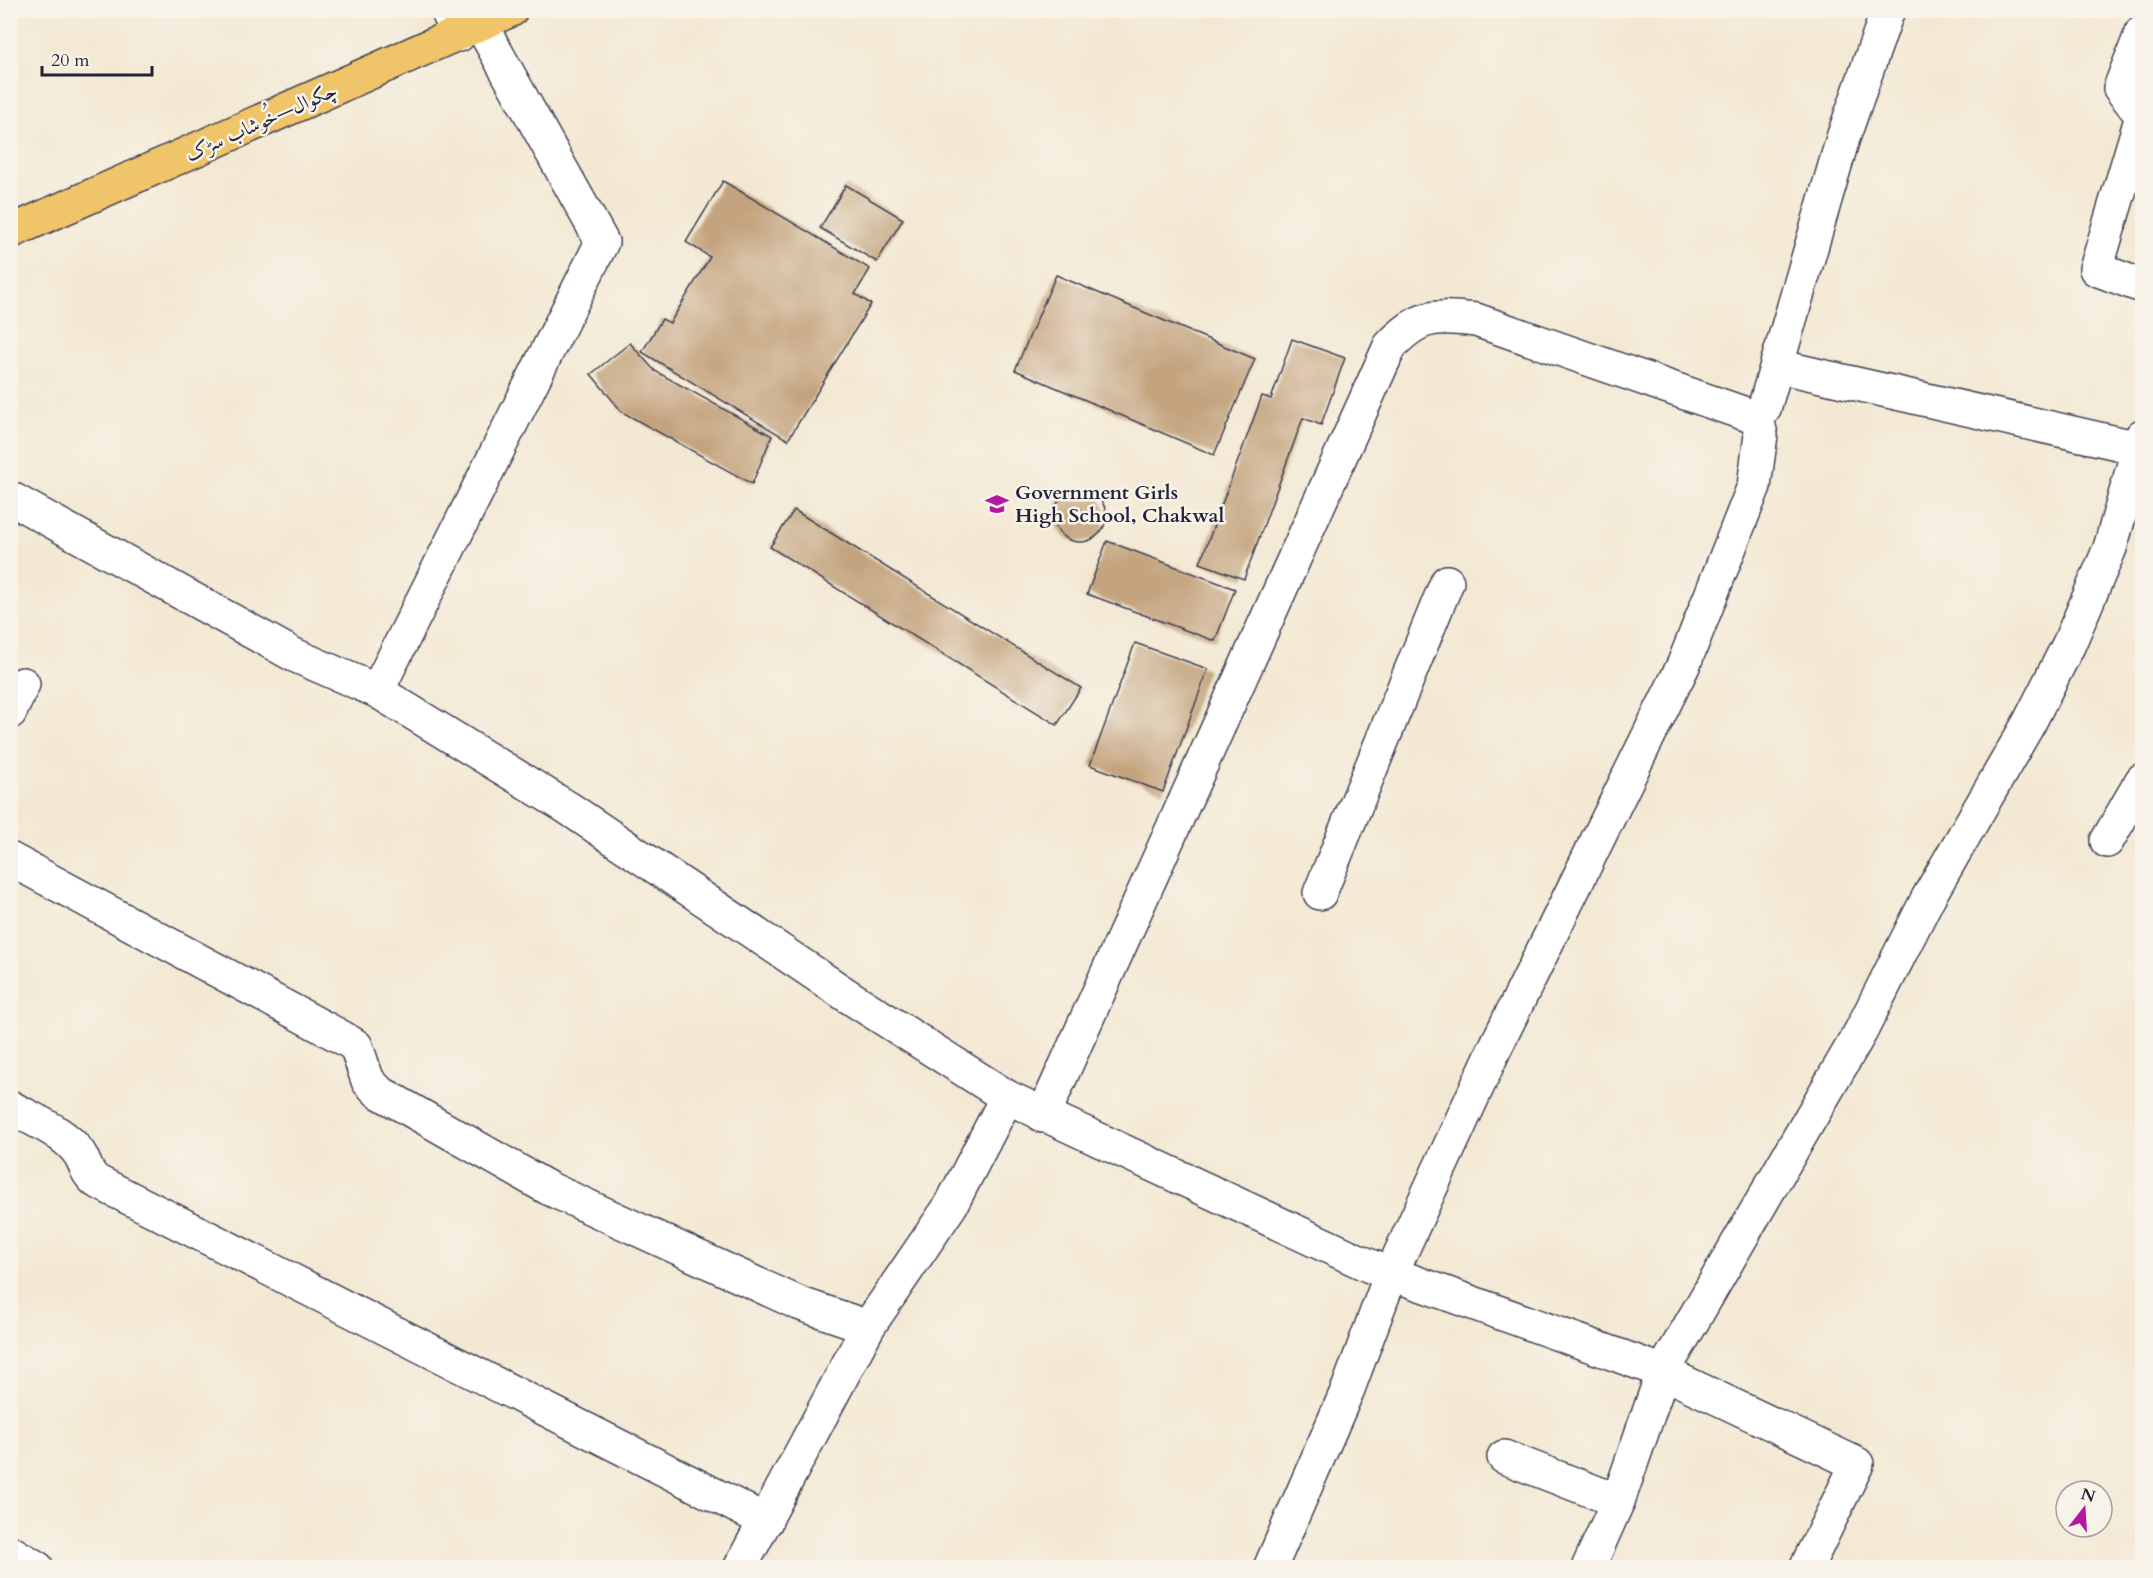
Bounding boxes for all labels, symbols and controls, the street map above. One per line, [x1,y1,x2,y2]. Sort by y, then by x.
scale bar [42,39,152,77]
text: 20 m [51,48,90,73]
street label: چکوال—خُوشاب سڑک [180,74,341,168]
place label: Government Girls High School, Chakwal [1015,479,1224,529]
school or university icon: Government Girls High School, Chakwal [984,491,1010,517]
north arrow [2054,1479,2114,1539]
text: N [2078,1483,2098,1508]

